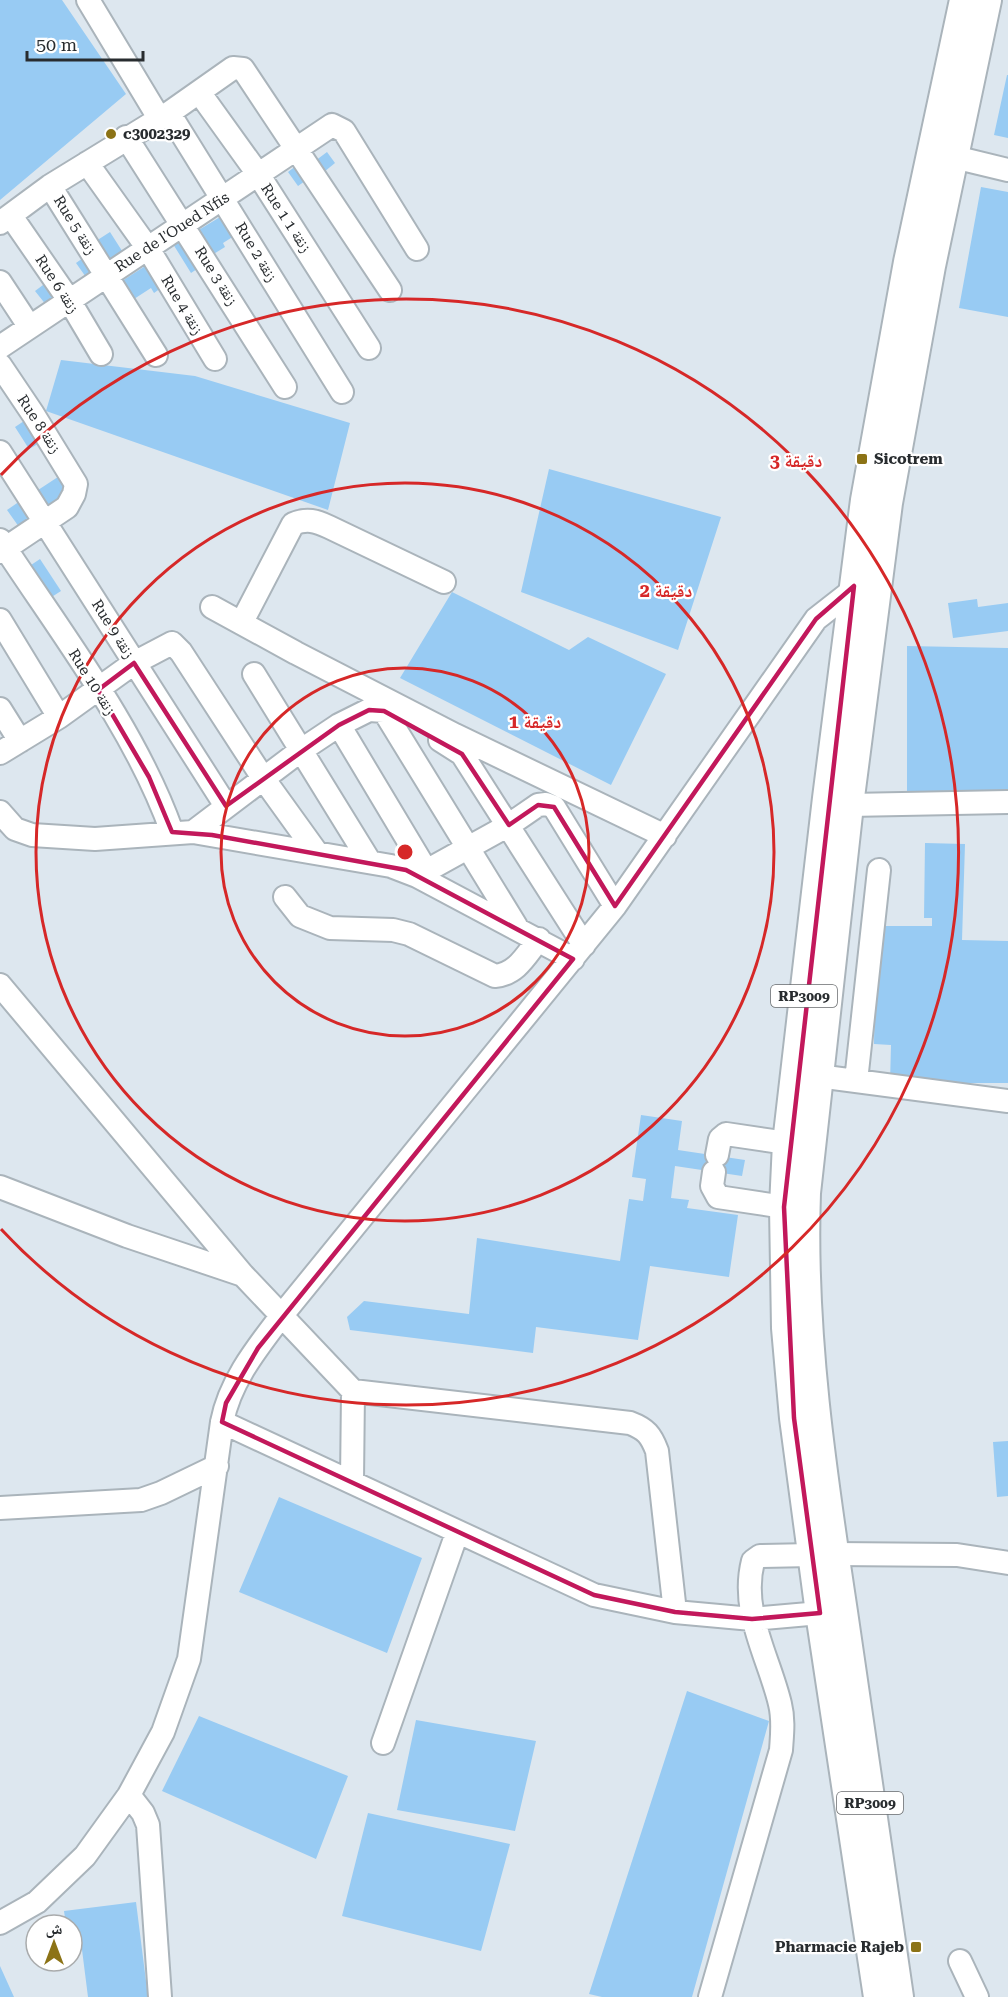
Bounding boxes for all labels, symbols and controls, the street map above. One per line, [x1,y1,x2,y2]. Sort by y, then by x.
scale bar [27,24,142,62]
text: 50 m [36,34,77,55]
place label: c3002329 [123,125,191,143]
marker: c3002329 [104,127,118,141]
street label: Rue 1 زنقة 1 [257,180,315,256]
street label: Rue de l'Oued Nfis [111,188,233,276]
street label: Rue 5 زنقة [50,192,100,258]
street label: Rue 2 زنقة [231,219,281,285]
street label: Rue 3 زنقة [191,243,241,309]
street label: Rue 6 زنقة [31,251,83,317]
street label: Rue 4 زنقة [157,272,207,338]
street label: Rue 8 زنقة [13,391,65,457]
text: 3 دقيقة [770,450,822,471]
place label: Sicotrem [874,450,943,468]
marker: Sicotrem [855,452,869,466]
text: 2 دقيقة [640,580,692,601]
street label: Rue 9 زنقة [88,596,138,662]
street label: Rue 10 زنقة [65,646,120,719]
text: 1 دقيقة [509,711,561,732]
centre of rings [395,842,415,862]
road number: RP3009 [771,985,837,1007]
road number: RP3009 [837,1792,903,1814]
north arrow [24,1913,84,1973]
text: ش [46,1919,63,1938]
place label: Pharmacie Rajeb [775,1938,904,1956]
marker: Pharmacie Rajeb [909,1940,923,1954]

